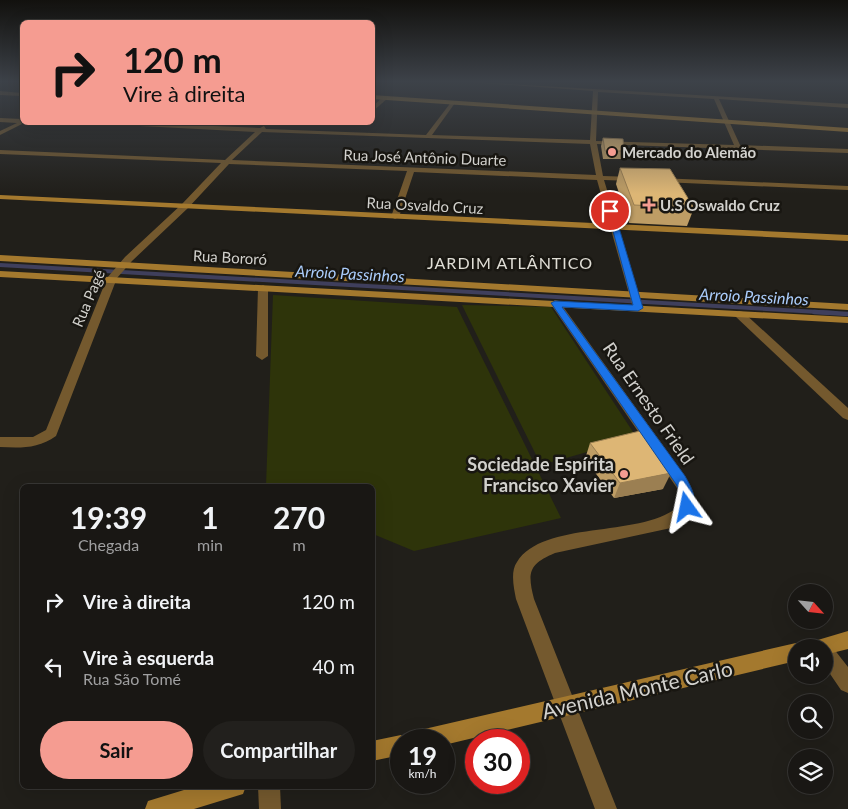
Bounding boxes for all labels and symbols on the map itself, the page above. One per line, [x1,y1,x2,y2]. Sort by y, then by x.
place label: Mercado do Alemão [622,143,757,161]
street label: Rua José Antônio Duarte [343,145,507,169]
marker: Mercado do Alemão [606,146,618,158]
pin [589,190,631,232]
street label: Rua Osvaldo Cruz [366,193,484,217]
place label: U.S Oswaldo Cruz [660,196,780,214]
marker: U.S Oswaldo Cruz [642,198,656,212]
street label: Rua Bororó [193,246,267,268]
district label: JARDIM ATLÂNTICO [427,253,593,272]
water label: Arroio Passinhos [294,261,406,285]
street label: Rua Pagé [68,267,108,329]
water label: Arroio Passinhos [698,284,810,308]
street label: Rua Ernesto Frield [599,338,699,468]
place label: Sociedade Espírita Francisco Xavier [467,453,614,496]
marker: Sociedade Espírita Francisco Xavier [618,468,630,480]
position arrow [660,480,712,532]
north arrow [788,584,832,629]
street label: Avenida Monte Carlo [539,655,735,723]
speed limit sign: 30 [465,729,530,794]

